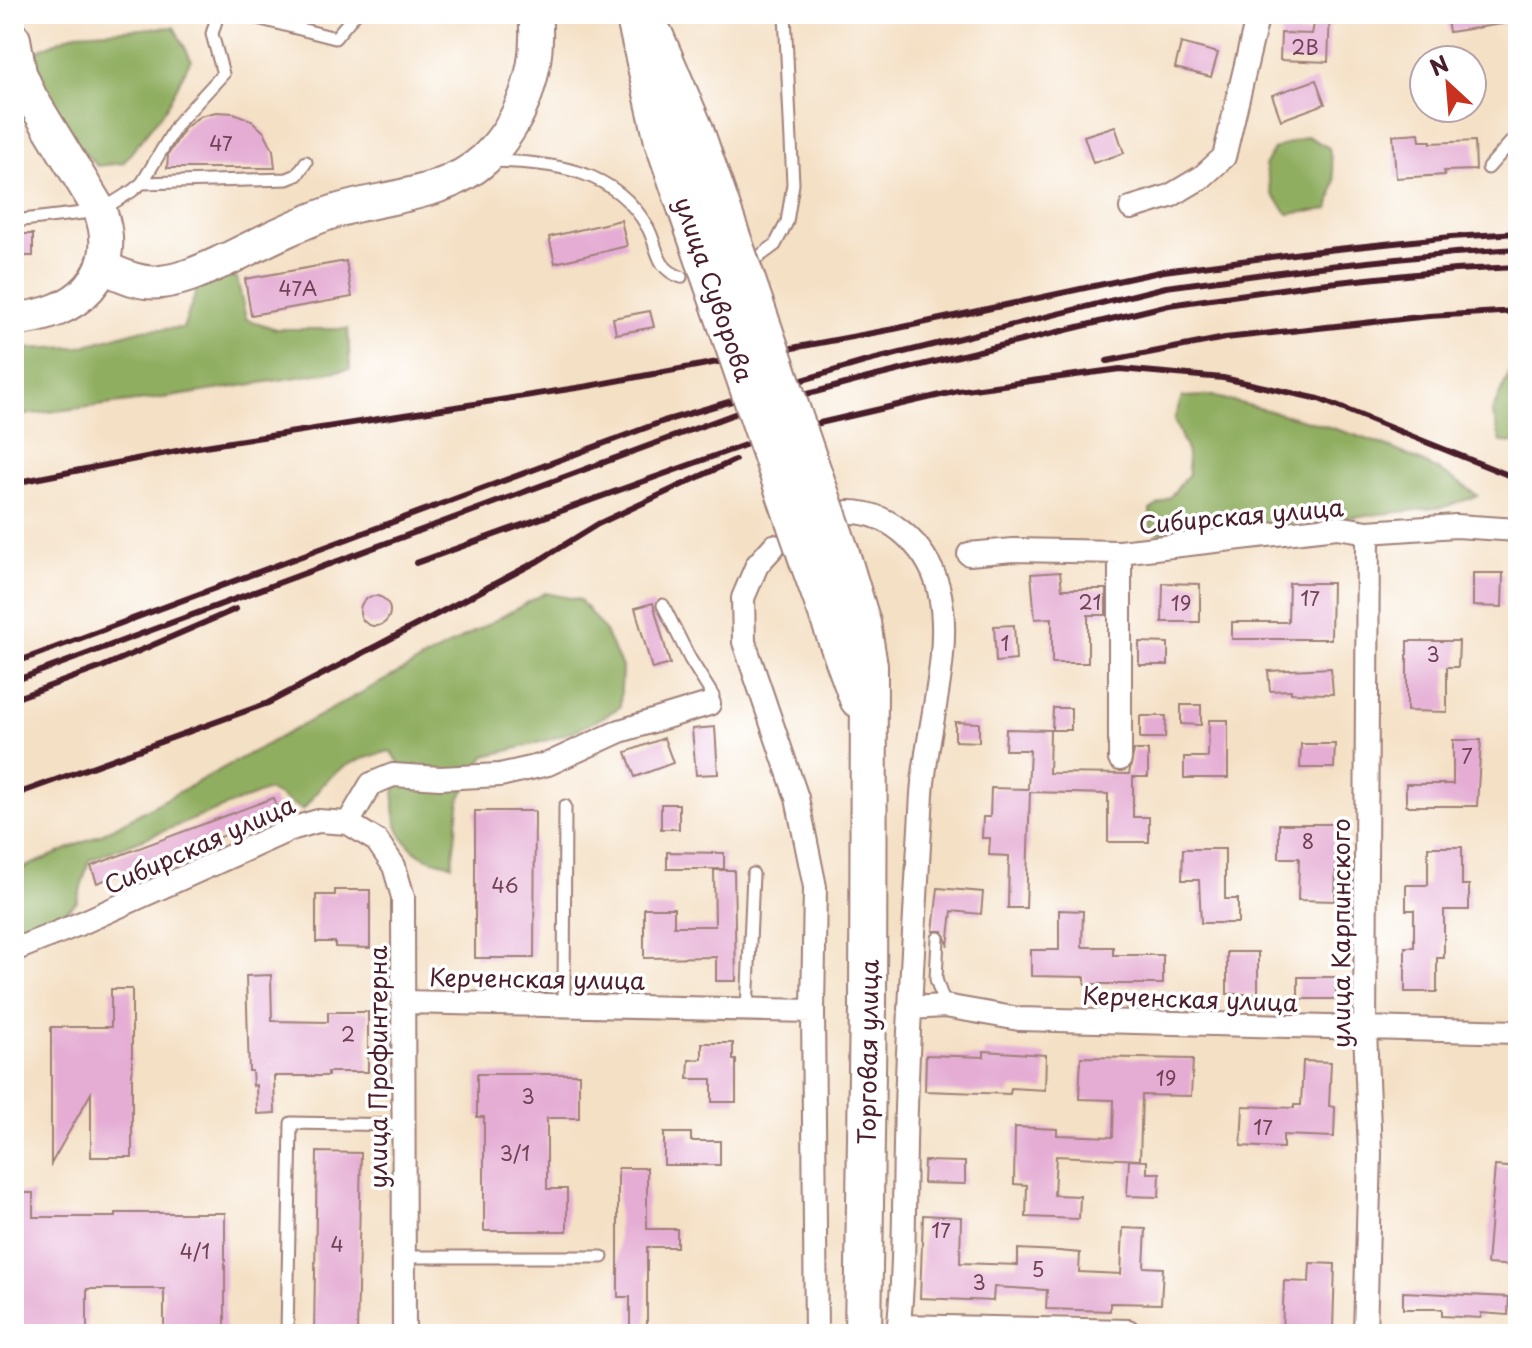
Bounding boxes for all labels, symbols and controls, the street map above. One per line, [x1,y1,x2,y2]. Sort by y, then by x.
house number: 2В [1291,32,1319,62]
north arrow [1408,44,1488,124]
text: N [1424,46,1454,83]
house number: 47 [209,128,233,158]
street label: улица Суворова [666,192,764,386]
house number: 47А [279,273,317,303]
street label: Сибирская улица [1137,488,1345,542]
house number: 17 [1300,583,1320,613]
house number: 21 [1078,587,1102,617]
house number: 19 [1171,588,1191,618]
house number: 1 [1001,628,1009,658]
house number: 3 [1426,639,1440,669]
house number: 7 [1461,741,1473,771]
street label: Сибирская улица [98,786,300,902]
street label: улица Карпинского [1322,818,1358,1048]
house number: 8 [1302,826,1314,856]
house number: 46 [491,870,519,900]
street label: улица Профинтерна [359,946,395,1188]
street label: Керченская улица [429,958,645,998]
street label: Торговая улица [847,959,887,1145]
street label: Керченская улица [1081,976,1299,1020]
house number: 2 [341,1019,355,1049]
house number: 19 [1156,1063,1176,1093]
house number: 3 [521,1081,535,1111]
house number: 17 [1253,1112,1273,1142]
house number: 3/1 [500,1138,530,1168]
house number: 17 [931,1215,951,1245]
house number: 4 [330,1229,344,1259]
house number: 4/1 [180,1236,210,1266]
house number: 5 [1032,1254,1044,1284]
house number: 3 [972,1267,986,1297]

